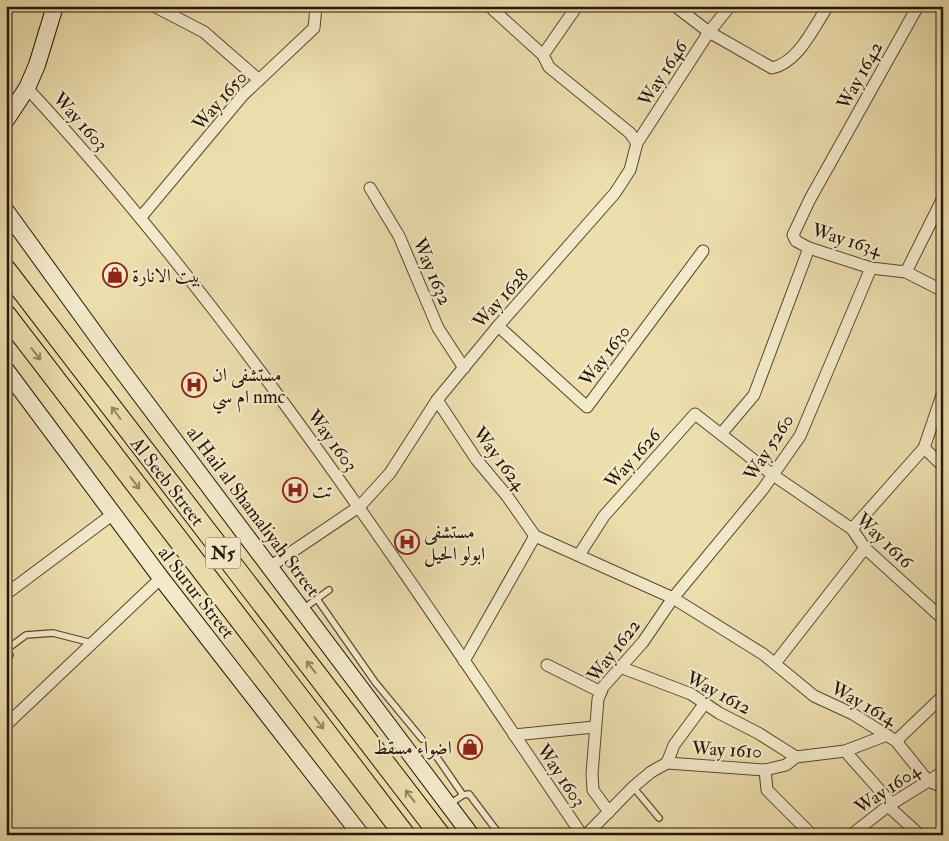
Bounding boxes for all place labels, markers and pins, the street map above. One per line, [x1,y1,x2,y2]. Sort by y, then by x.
shop icon: بيت الانارة [102,262,128,288]
place label: بيت الانارة [132,264,201,288]
place label: مستشفى ان ام سي nmc [212,363,286,414]
hospital icon: مستشفى ان ام سي nmc [181,372,207,398]
hospital icon: تت [282,477,308,503]
place label: تت [312,479,333,503]
place label: مستشفى ابولو الحيل [424,520,485,567]
hospital icon: مستشفى ابولو الحيل [394,529,420,555]
shop icon: اضواء مسقط [457,734,483,760]
place label: اضواء مسقط [373,736,452,760]

